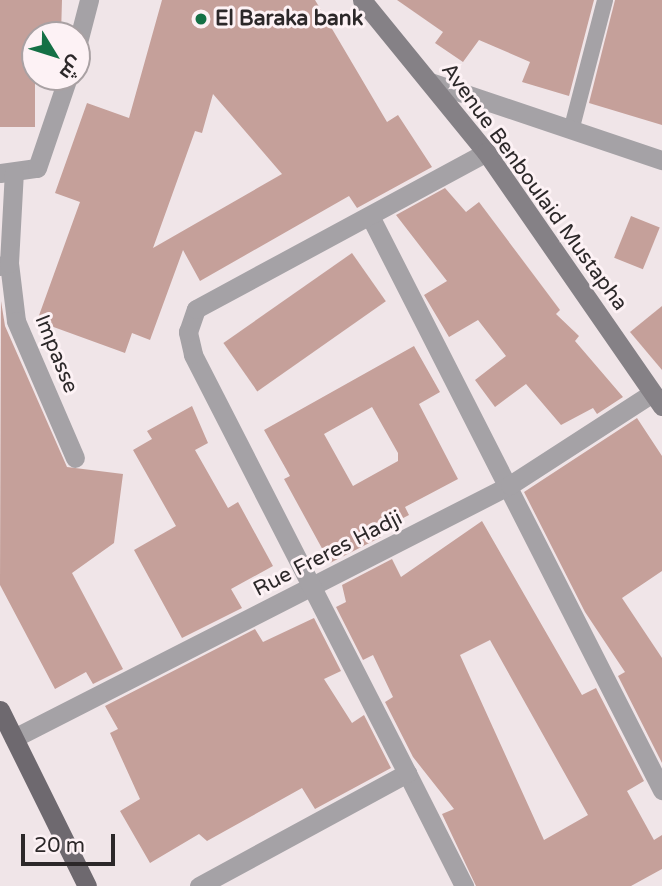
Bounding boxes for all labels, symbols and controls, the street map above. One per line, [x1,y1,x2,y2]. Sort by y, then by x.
place label: El Baraka bank [215,6,363,32]
marker: El Baraka bank [193,11,209,27]
north arrow [21,21,91,91]
text: ش [55,51,87,84]
street label: Avenue Benboulaid Mustapha [436,58,632,316]
street label: Impasse [29,311,83,397]
street label: Rue Freres Hadji [249,506,407,602]
scale bar [24,820,119,864]
text: 20 m [34,833,85,858]

